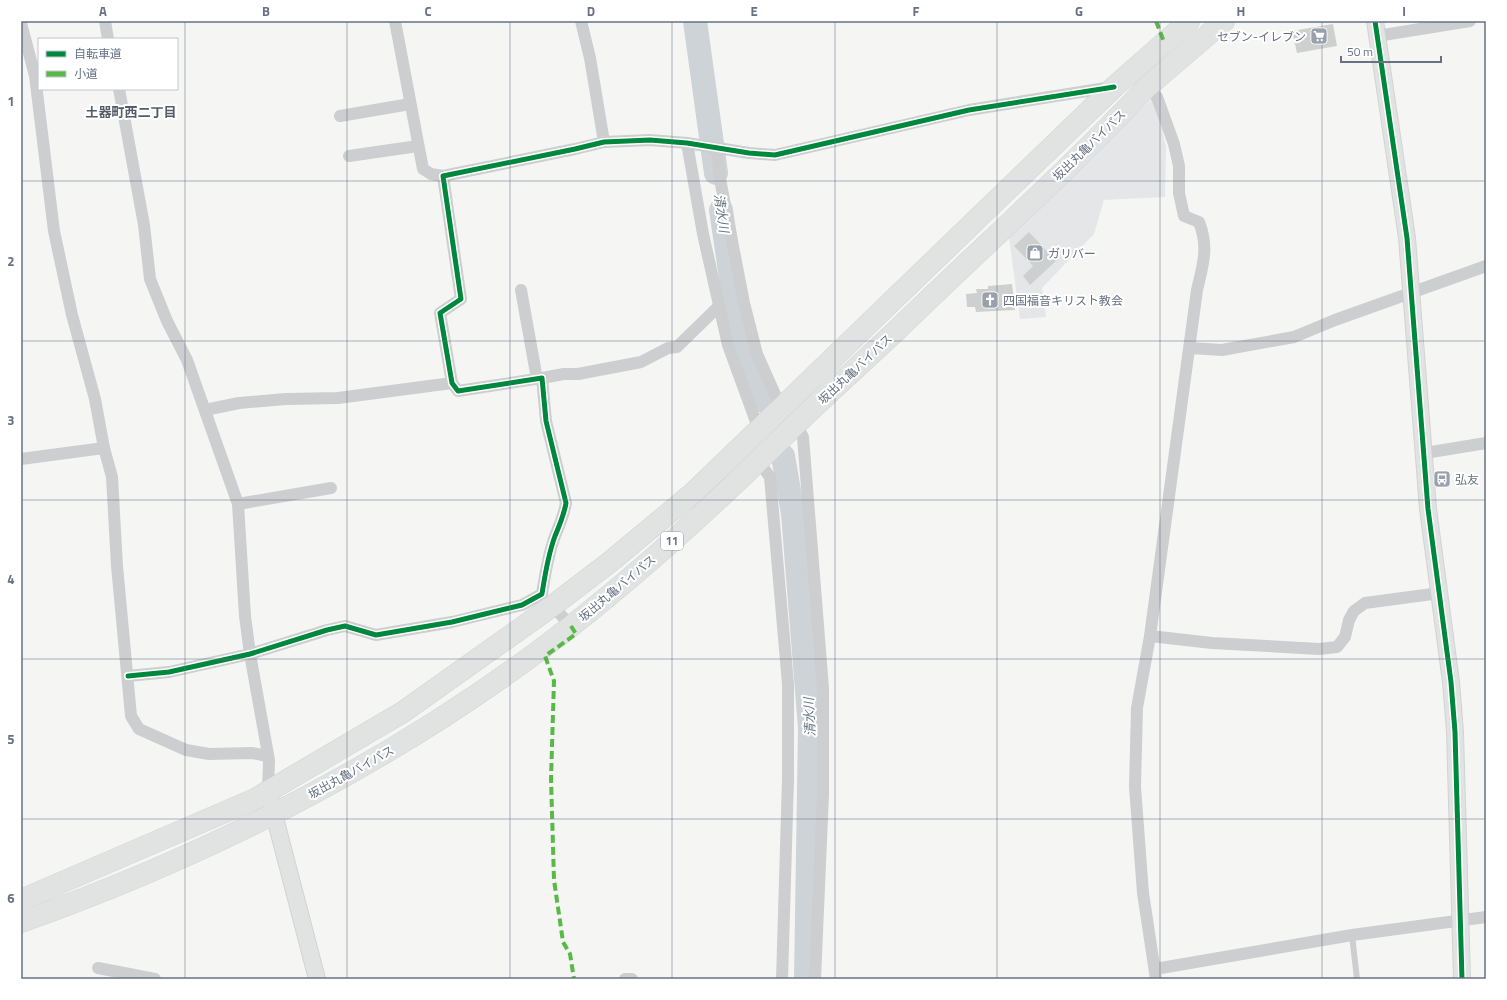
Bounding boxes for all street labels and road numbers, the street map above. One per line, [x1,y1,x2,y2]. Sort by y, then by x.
street label: 坂出丸亀バイパス [1048,105,1130,185]
street label: 坂出丸亀バイパス [814,329,896,409]
road number: 11 [661,532,683,550]
street label: 坂出丸亀バイパス [574,550,660,626]
street label: 坂出丸亀バイパス [305,740,397,804]

